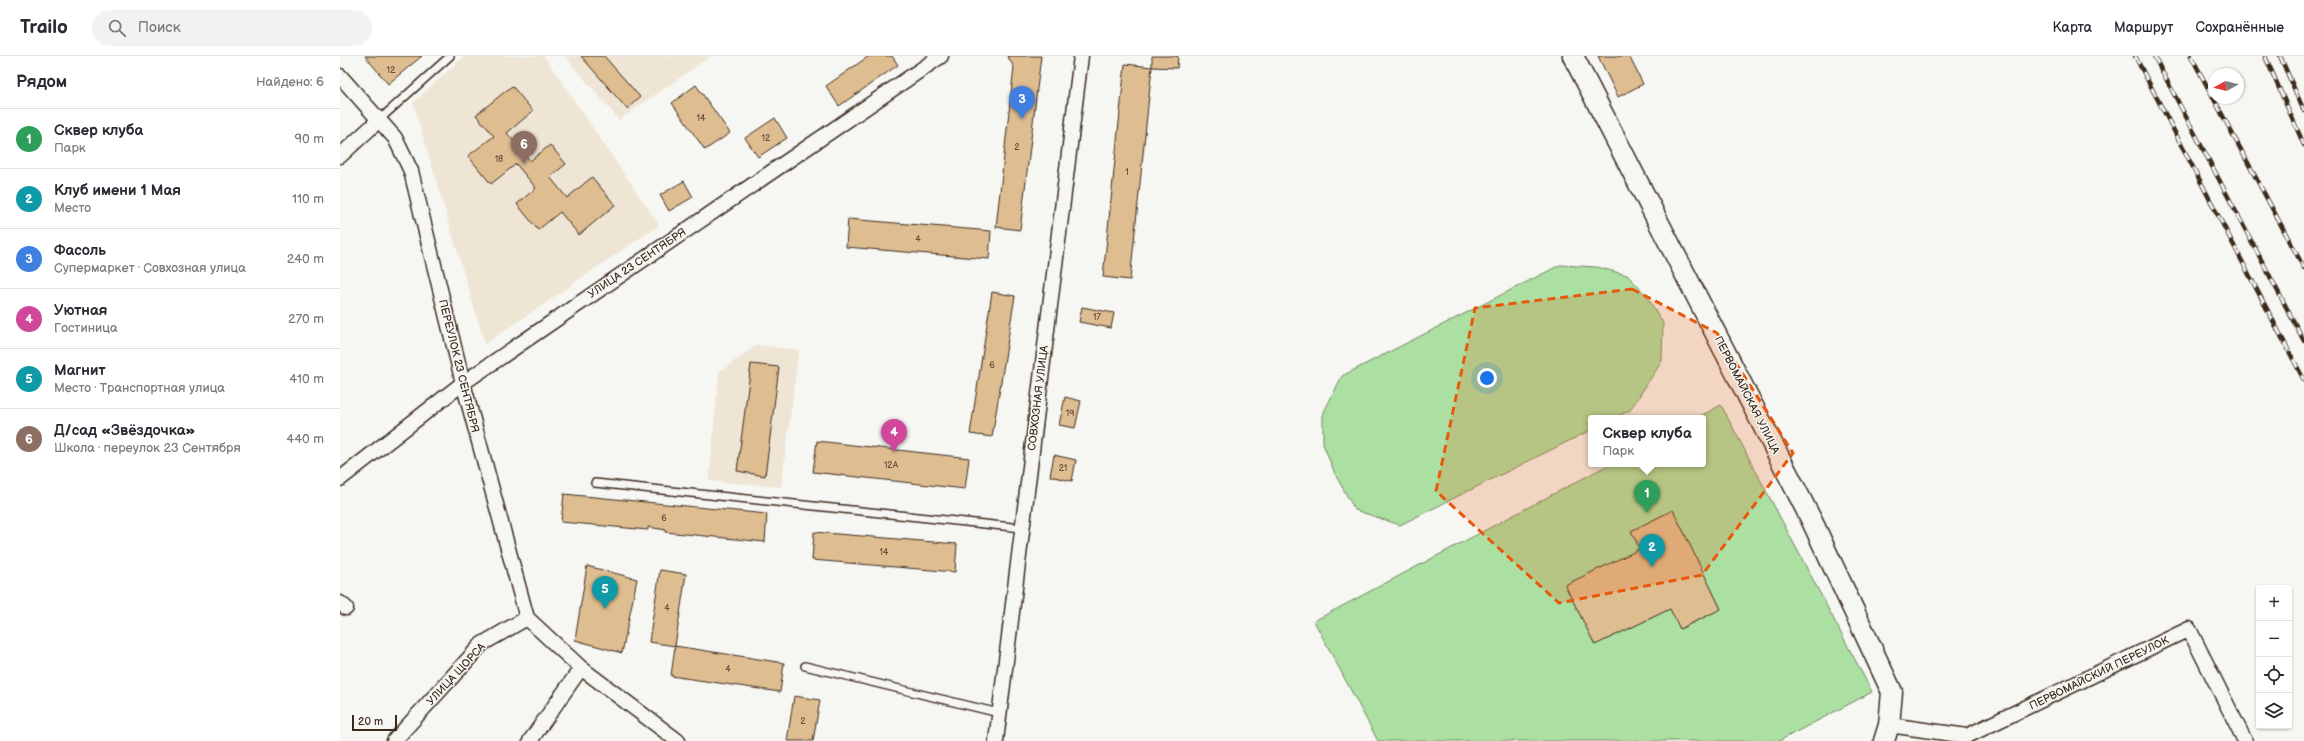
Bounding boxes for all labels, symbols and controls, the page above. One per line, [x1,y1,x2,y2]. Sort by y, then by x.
search box [92,10,372,46]
text: Trailo [20,16,68,39]
icon: search [106,17,128,39]
text: Поиск [138,18,181,37]
text: Карта [2053,19,2092,36]
text: Маршрут [2114,19,2174,36]
text: Сохранённые [2196,19,2284,36]
house number: 12 [387,65,396,76]
north arrow [2208,68,2244,104]
text: Рядом [16,72,67,92]
text: Найдено: 6 [256,74,324,90]
pin: 3 [1009,86,1035,119]
house number: 14 [697,113,706,124]
text: Сквер клуба [54,121,143,140]
text: 1 [26,131,32,147]
text: 90 m [295,131,324,147]
pin: 6 [511,131,537,164]
house number: 12 [762,133,771,144]
text: Парк [54,140,86,156]
house number: 2 [1014,142,1020,153]
house number: 18 [495,154,503,165]
house number: 1 [1125,167,1129,178]
text: Клуб имени 1 Мая [54,181,181,200]
text: 2 [25,191,33,207]
text: 110 m [292,191,324,207]
text: Место [54,200,91,216]
street label: УЛИЦА 23 СЕНТЯБРЯ [585,225,689,301]
house number: 4 [915,234,921,245]
text: Фасоль [54,241,106,260]
text: 3 [25,251,33,267]
text: 240 m [287,251,324,267]
text: Супермаркет · Совхозная улица [54,260,246,276]
street label: ПЕРЕУЛОК 23 СЕНТЯБРЯ [436,298,482,434]
text: Уютная [54,301,107,320]
text: 4 [25,311,33,327]
text: 270 m [288,311,324,327]
house number: 17 [1093,312,1102,323]
text: Гостиница [54,320,118,336]
street label: ПЕРВОМАЙСКАЯ УЛИЦА [1712,334,1783,456]
street label: СОВХОЗНАЯ УЛИЦА [1025,344,1051,451]
house number: 6 [989,360,995,371]
text: Магнит [54,361,106,380]
your location [1477,368,1497,388]
text: 5 [25,371,33,387]
text: 410 m [289,371,324,387]
text: Место · Транспортная улица [54,380,225,396]
house number: 19 [1066,408,1074,419]
popup [1588,415,1706,467]
pin: 4 [881,419,907,452]
text: Д/сад «Звёздочка» [54,421,195,440]
text: Сквер клуба [1602,424,1692,443]
text: 6 [25,431,33,447]
text: 440 m [286,431,324,447]
text: Школа · переулок 23 Сентября [54,440,241,456]
text: Парк [1602,443,1634,459]
house number: 12А [884,460,899,471]
house number: 21 [1059,463,1067,474]
pin: 1 [1634,480,1660,513]
house number: 6 [661,513,667,524]
pin: 2 [1639,534,1665,567]
house number: 14 [880,547,889,558]
pin: 5 [592,576,618,609]
map controls [2256,585,2292,729]
button: + [2256,585,2292,621]
house number: 4 [664,603,670,614]
button: − [2256,621,2292,657]
street label: ПЕРВОМАЙСКИЙ ПЕРЕУЛОК [2027,633,2172,713]
street label: УЛИЦА ЩОРСА [424,640,488,708]
button: locate [2256,657,2292,693]
house number: 4 [725,664,731,675]
button: layers [2256,693,2292,729]
scale bar [352,713,397,732]
text: 20 m [358,715,383,728]
house number: 2 [800,716,806,727]

